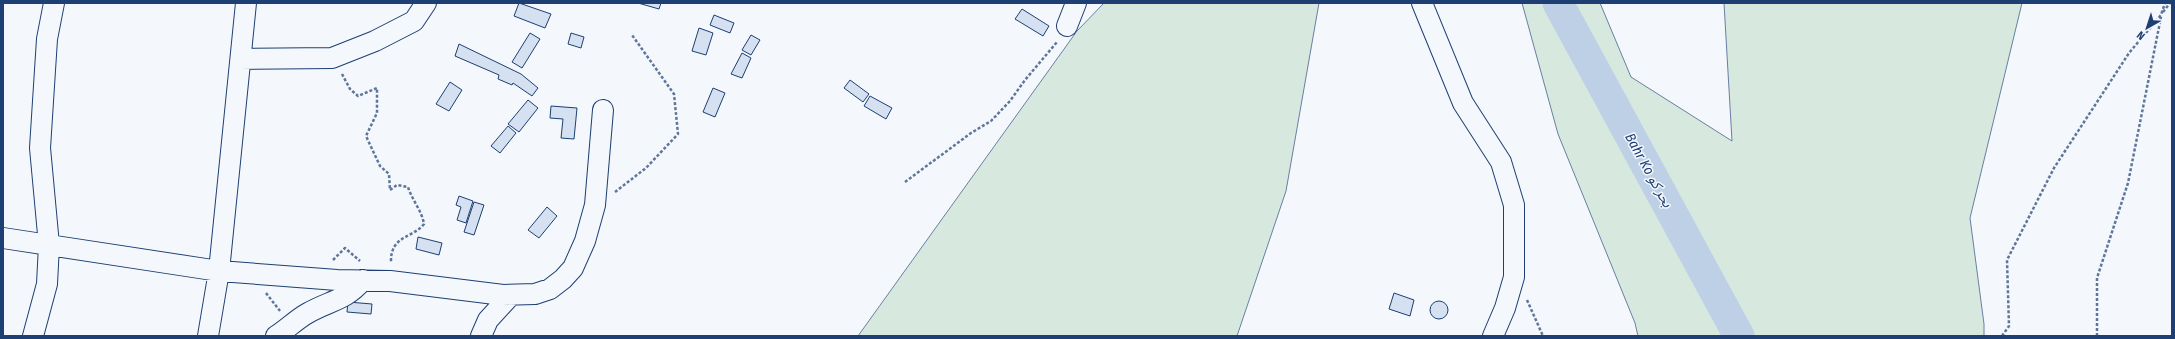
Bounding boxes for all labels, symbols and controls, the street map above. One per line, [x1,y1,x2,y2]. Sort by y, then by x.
north arrow [2127,8,2167,48]
text: N [2134,28,2148,43]
water label: Bahr Ko بحر كو [1621,130,1676,210]

